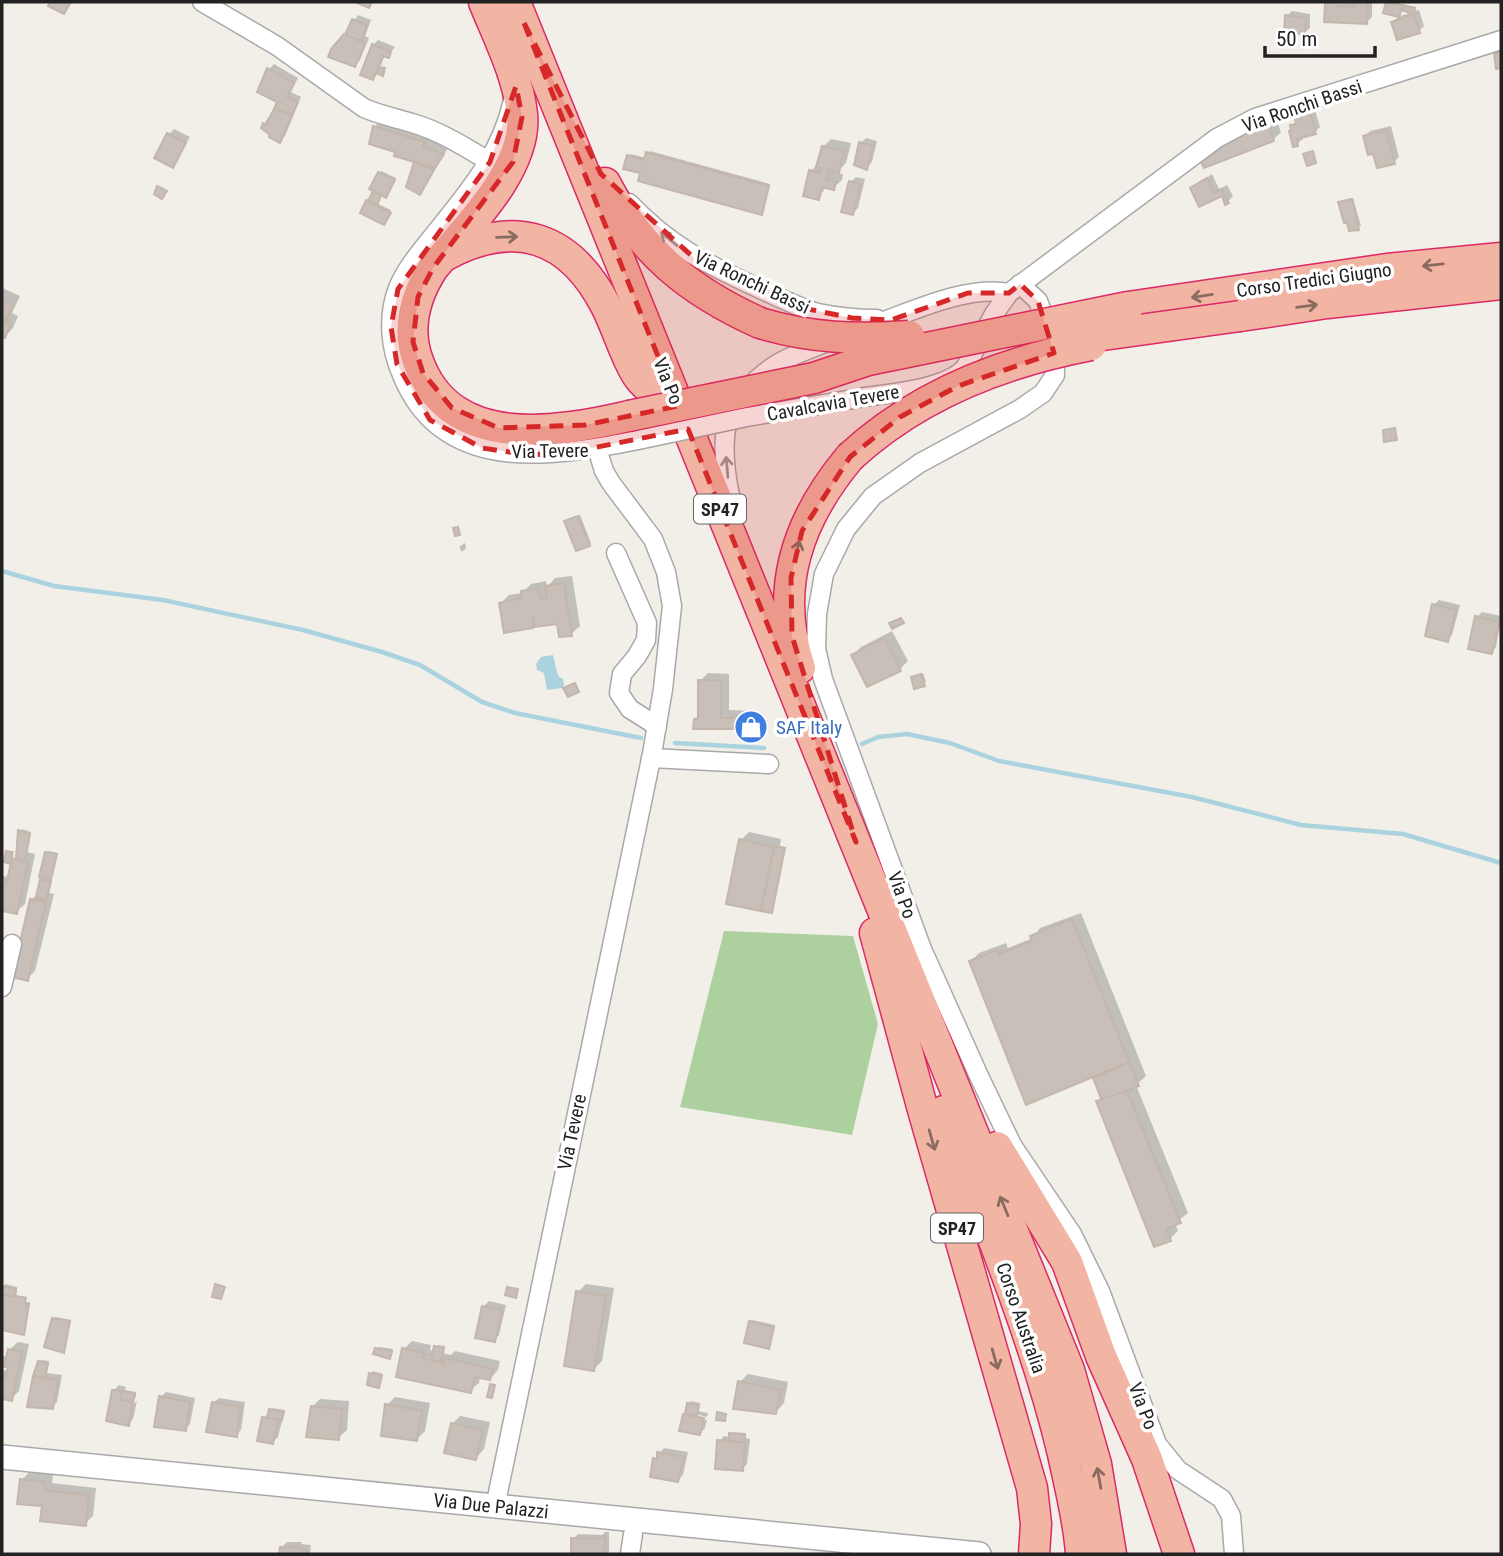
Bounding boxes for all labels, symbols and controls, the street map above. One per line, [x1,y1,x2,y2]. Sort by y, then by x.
scale bar [1265,14,1375,58]
text: 50 m [1276,27,1317,51]
street label: Via Ronchi Bassi [1239,75,1365,137]
one-way arrow [495,230,518,243]
one-way arrow [661,232,679,247]
street label: Via Ronchi Bassi [690,245,814,319]
street label: Corso Tredici Giugno [1235,258,1393,302]
one-way arrow [1422,259,1445,272]
one-way arrow [1191,290,1214,303]
one-way arrow [1295,299,1318,312]
street label: Via Po [648,354,688,408]
street label: Cavalcavia Tevere [765,380,901,426]
street label: Via Tevere [511,439,589,463]
one-way arrow [720,456,733,479]
road number: SP47 [694,494,746,524]
one-way arrow [791,540,804,562]
shop icon: SAF Italy [732,708,770,746]
place label: SAF Italy [776,716,842,739]
street label: Via Po [883,868,921,922]
street label: Via Tevere [553,1092,591,1172]
one-way arrow [926,1129,939,1151]
one-way arrow [996,1196,1009,1218]
road number: SP47 [931,1213,983,1242]
street label: Corso Australia [991,1260,1051,1376]
one-way arrow [989,1348,1002,1370]
street label: Via Po [1124,1379,1162,1433]
one-way arrow [1091,1467,1105,1490]
street label: Via Due Palazzi [432,1489,550,1523]

